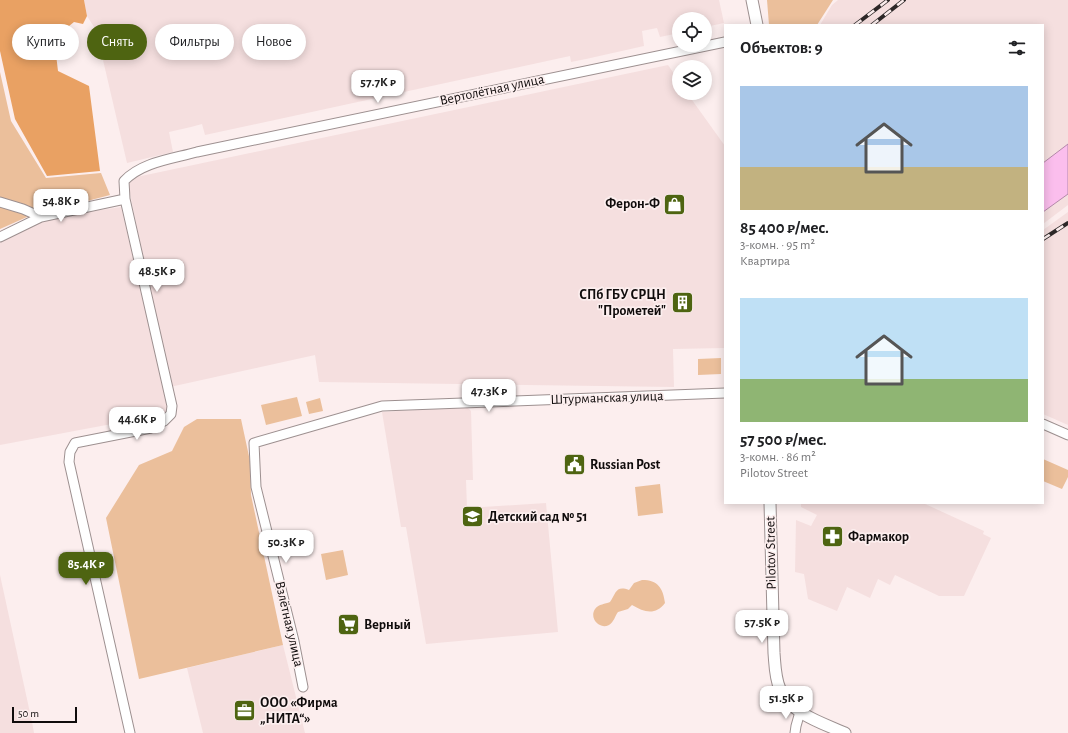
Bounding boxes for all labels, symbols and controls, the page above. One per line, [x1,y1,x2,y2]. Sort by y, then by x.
map controls [672,12,712,100]
button: locate [672,12,712,52]
chip: Купить [12,24,79,60]
chip: Снять [87,24,147,60]
chip: Фильтры [155,24,234,60]
chip: Новое [242,24,306,60]
icon: filters [1006,37,1028,59]
text: Объектов: 9 [740,39,823,56]
button: layers [672,60,712,100]
pin: 57.7K ₽ [341,70,415,104]
street label: Вертолётная улица [438,72,546,108]
text: 57.7K ₽ [360,76,396,89]
icon: home [848,112,920,184]
pin: 54.8K ₽ [24,189,98,223]
shop icon: Ферон-Ф [662,191,688,217]
text: 54.8K ₽ [42,195,80,208]
place label: Ферон-Ф [605,197,660,211]
text: 85 400 ₽/мес. [740,219,829,236]
text: 3-комн. · 95 m² [740,239,815,252]
text: Квартира [740,255,790,268]
pin: 48.5K ₽ [120,259,194,293]
text: 48.5K ₽ [138,265,176,278]
place label: СПб ГБУ СРЦН "Прометей" [579,288,666,318]
building icon: СПб ГБУ СРЦН "Прометей" [669,290,695,316]
icon: home [848,324,920,396]
pin: 47.3K ₽ [452,379,526,413]
text: 47.3K ₽ [471,385,507,398]
street label: Штурманская улица [550,389,664,407]
pin: 44.6K ₽ [100,407,174,441]
text: 44.6K ₽ [118,413,156,426]
text: 57 500 ₽/мес. [740,431,827,448]
text: 3-комн. · 86 m² [740,451,816,464]
public building icon: Russian Post [562,452,588,478]
place label: Russian Post [590,458,661,472]
text: Pilotov Street [740,467,808,480]
school or university icon: Детский сад № 51 [460,504,486,530]
place label: Детский сад № 51 [488,510,587,524]
street label: Pilotov Street [763,516,779,590]
pharmacy icon: Фармакор [819,524,845,550]
pin: 50.3K ₽ [249,530,323,564]
place label: Фармакор [848,530,909,544]
text: 50.3K ₽ [268,536,304,549]
pin: 85.4K ₽ [49,552,123,586]
text: 85.4K ₽ [67,558,105,571]
street label: Взлётная улица [272,580,306,669]
pin: 57.5K ₽ [725,610,799,644]
supermarket icon: Верный [336,612,362,638]
text: 57.5K ₽ [744,616,780,629]
place label: Верный [364,618,411,632]
pin: 51.5K ₽ [749,686,823,720]
text: 51.5K ₽ [769,692,803,705]
place label: ООО «Фирма „НИТА“» [260,696,338,726]
office icon: ООО «Фирма „НИТА“» [232,698,258,724]
scale bar [12,705,77,724]
text: 50 m [18,708,39,719]

